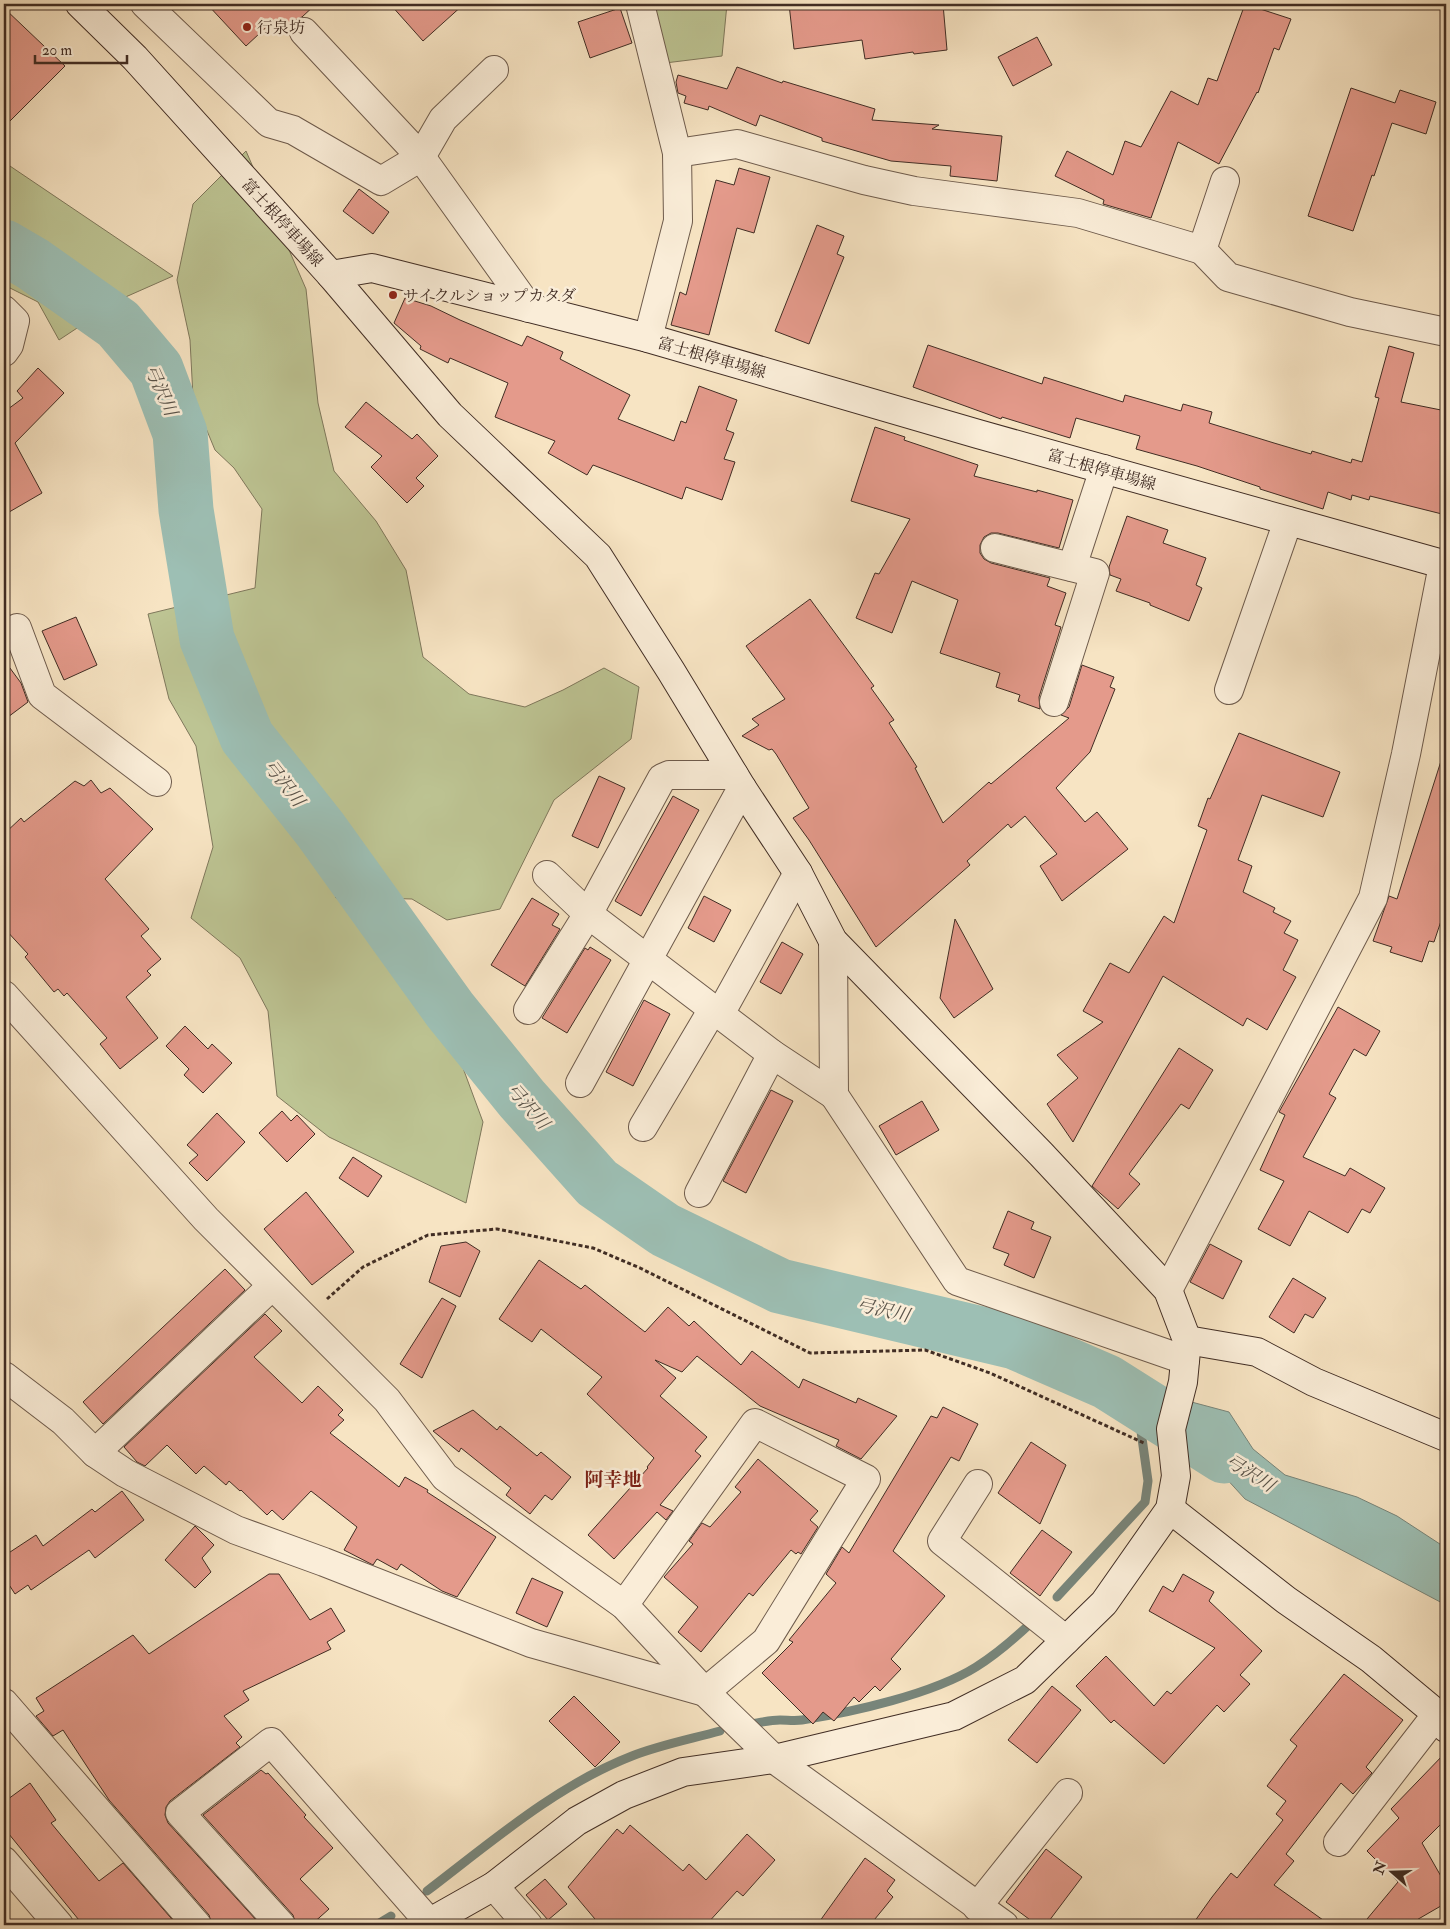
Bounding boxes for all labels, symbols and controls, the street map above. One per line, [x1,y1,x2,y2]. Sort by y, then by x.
place label: 行泉坊 [257,18,305,38]
marker: 行泉坊 [241,21,253,33]
scale bar [35,32,128,64]
text: 20 m [42,41,72,60]
street label: 富士根停車場線 [237,174,327,271]
place label: サイクルショップカタダ [403,286,576,306]
marker: サイクルショップカタダ [387,289,399,301]
street label: 富士根停車場線 [655,333,768,383]
water label: 弓沢川 [139,361,183,421]
street label: 富士根停車場線 [1045,445,1158,495]
water label: 弓沢川 [258,755,311,813]
water label: 弓沢川 [501,1078,555,1136]
water label: 弓沢川 [854,1293,914,1328]
water label: 弓沢川 [1221,1449,1280,1499]
district label: 阿幸地 [584,1468,642,1492]
north arrow [1368,1846,1418,1896]
text: N [1370,1858,1391,1877]

